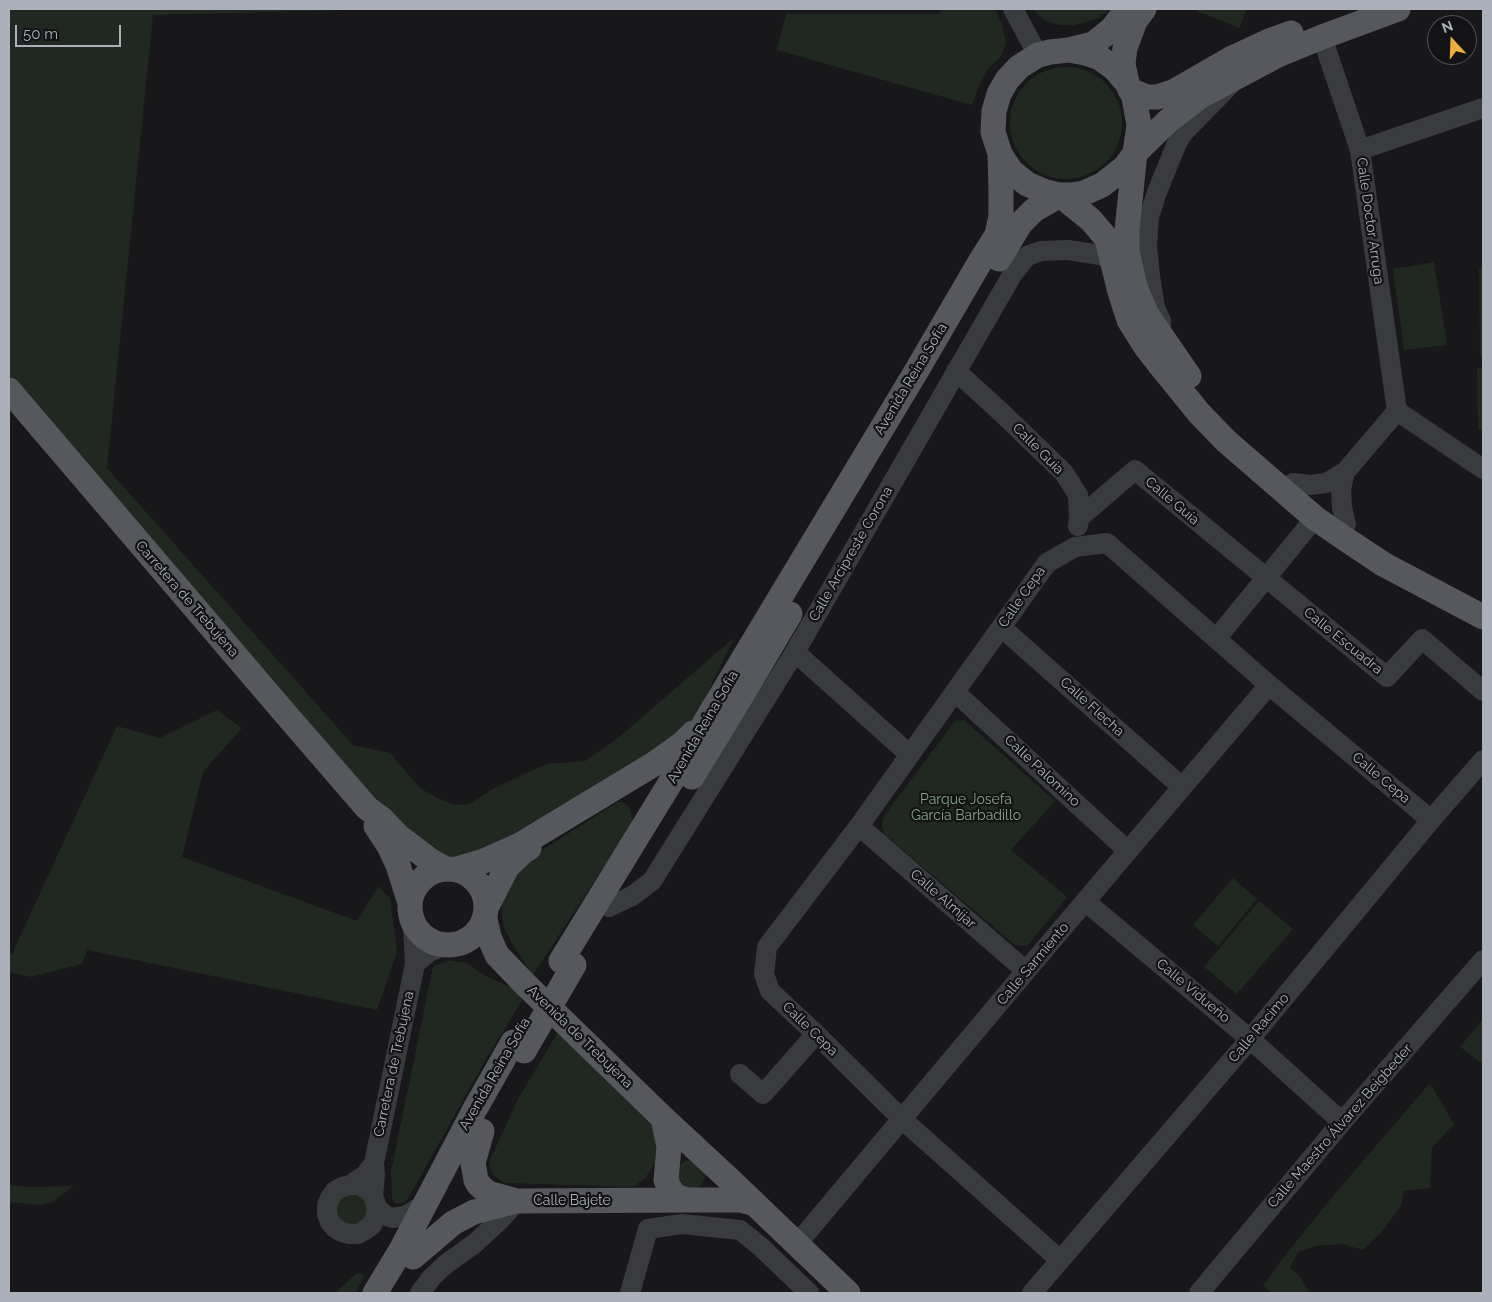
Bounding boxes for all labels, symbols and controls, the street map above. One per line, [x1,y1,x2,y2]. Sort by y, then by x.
scale bar [18,15,124,47]
north arrow [1427,15,1477,65]
text: N [1439,17,1455,36]
text: 50 m [23,25,58,43]
street label: Calle Doctor Arruga [1353,156,1387,286]
street label: Avenida Reina Sofía [871,320,951,438]
street label: Calle Guia [1009,420,1067,478]
street label: Calle Guía [1141,473,1203,529]
street label: Calle Arcipreste Corona [805,484,897,624]
street label: Carretera de Trebujena [132,537,242,661]
street label: Calle Cepa [995,563,1049,631]
street label: Calle Escuadra [1300,604,1386,678]
street label: Avenida Reina Sofía [664,668,742,786]
street label: Calle Flecha [1057,674,1127,740]
street label: Calle Palomino [1001,732,1083,810]
street label: Calle Cepa [1349,749,1413,807]
park label: Parque Josefa García Barbadillo [911,792,1021,824]
street label: Calle Almijar [907,866,979,932]
street label: Calle Sarmiento [994,919,1072,1009]
street label: Calle Vidueño [1153,955,1233,1027]
street label: Avenida de Trebujena [524,982,636,1092]
street label: Carretera de Trebujena [370,990,418,1138]
street label: Calle Racimo [1225,990,1293,1066]
street label: Calle Cepa [779,998,841,1060]
street label: Avenida Reina Sofía [456,1015,534,1133]
street label: Calle Maestro Álvarez Beigbeder [1264,1041,1416,1211]
street label: Calle Bajete [533,1193,611,1209]

